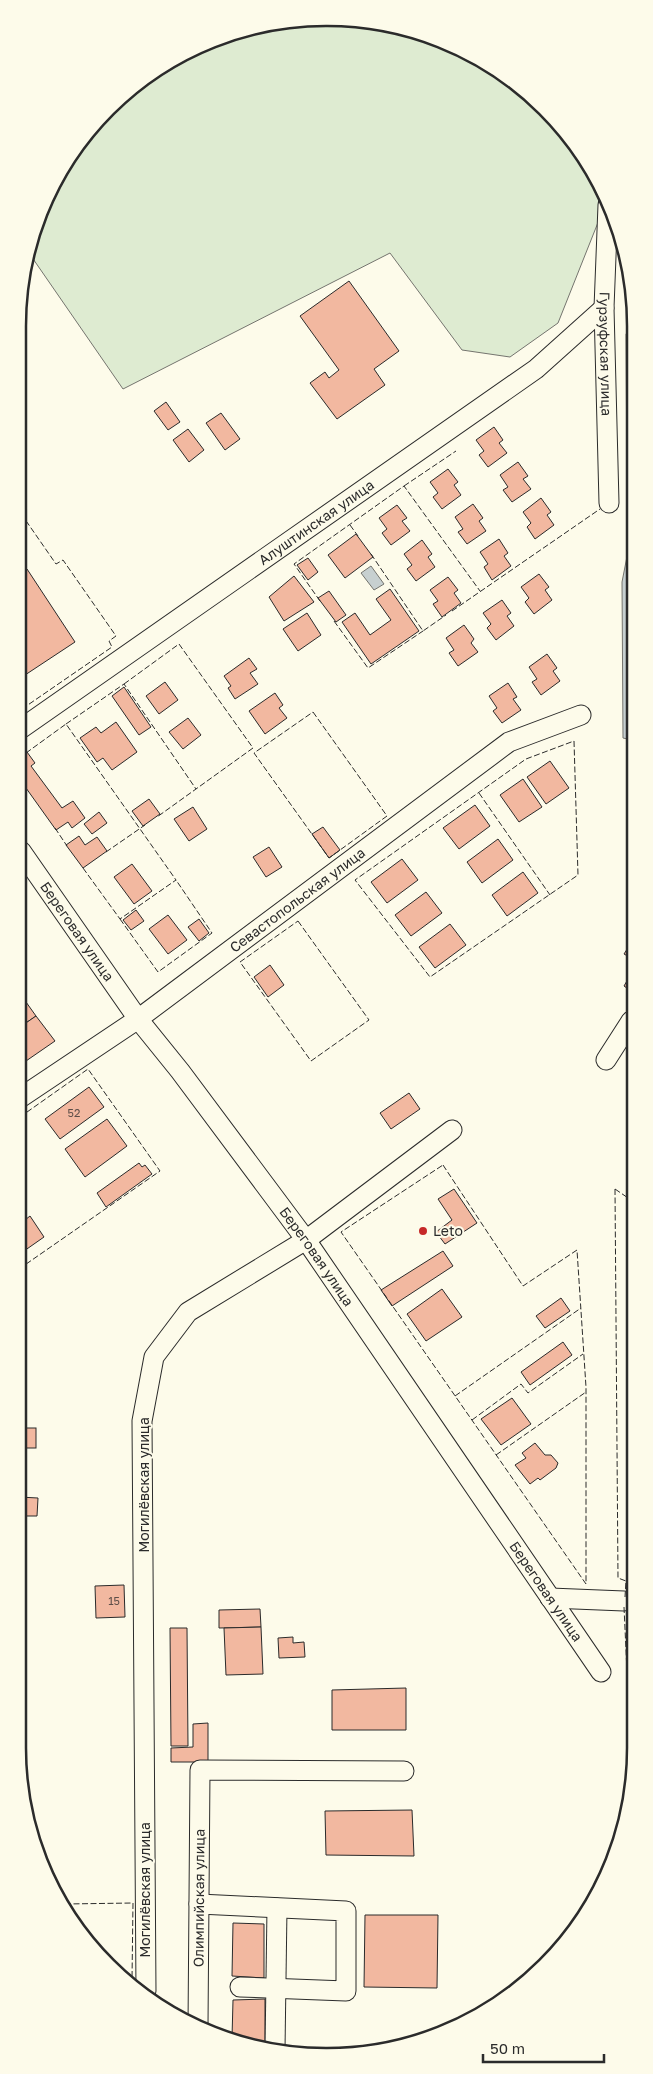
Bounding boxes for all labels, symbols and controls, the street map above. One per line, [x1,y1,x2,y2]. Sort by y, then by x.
street label: Гурзуфская улица [596,291,616,416]
street label: Алуштинская улица [255,476,377,568]
street label: Севастопольская улица [226,843,368,956]
street label: Береговая улица [37,878,118,984]
house number: 52 [68,1106,80,1119]
street label: Береговая улица [276,1203,358,1309]
place label: Leto [433,1222,463,1239]
marker: Leto [417,1225,429,1237]
street label: Могилёвская улица [135,1417,152,1553]
street label: Береговая улица [506,1538,587,1644]
house number: 15 [108,1594,120,1607]
street label: Могилёвская улица [136,1822,153,1958]
street label: Олимпийская улица [189,1829,208,1967]
scale bar [483,2032,604,2064]
text: 50 m [490,2039,525,2057]

